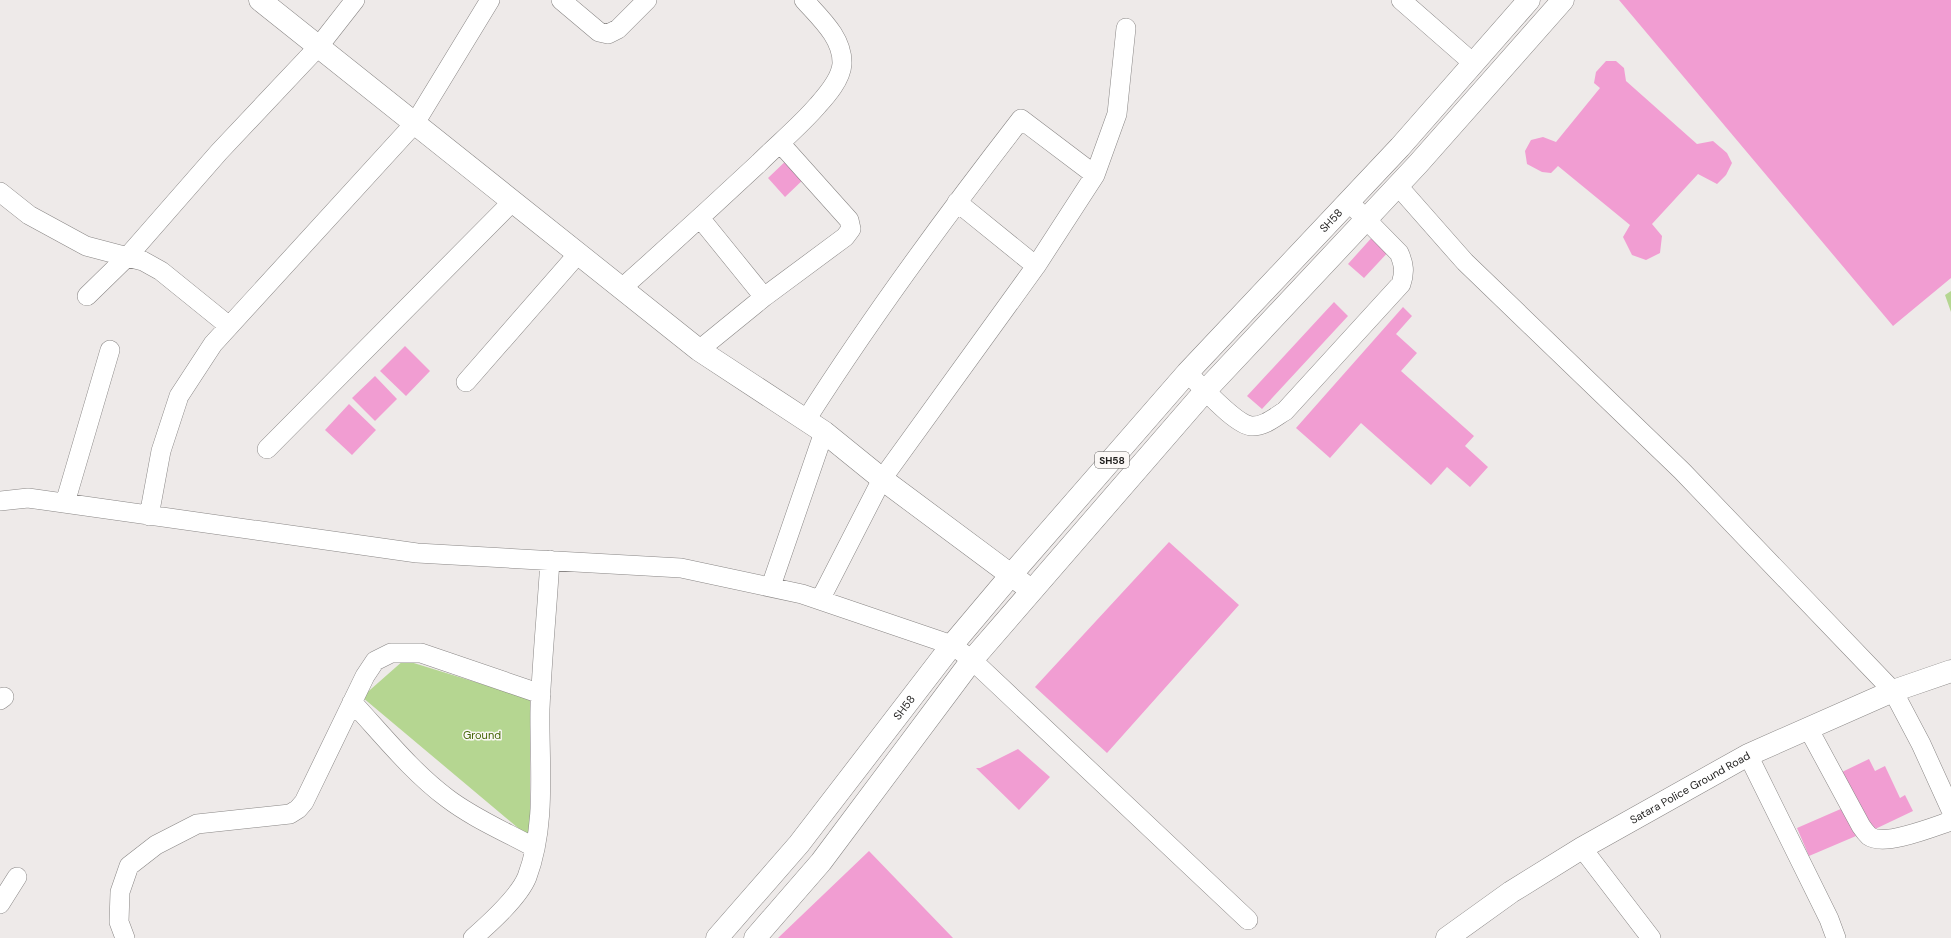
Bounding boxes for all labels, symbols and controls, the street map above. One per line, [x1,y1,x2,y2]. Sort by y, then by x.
street label: SH58 [1316,206,1345,235]
road number: SH58 [1095,452,1129,468]
street label: SH58 [890,692,918,723]
park label: Ground [463,728,501,742]
street label: Satara Police Ground Road [1627,748,1753,827]

